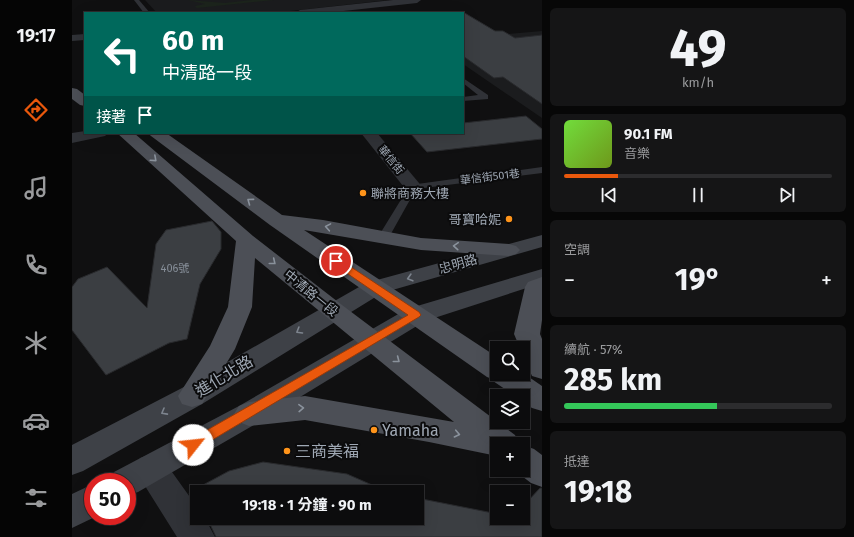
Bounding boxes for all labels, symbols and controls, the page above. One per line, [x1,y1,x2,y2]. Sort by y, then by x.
text: 49 [669,17,727,80]
text: 60 m [162,24,224,57]
text: 19:17 [17,25,55,47]
icon: left [96,28,148,80]
text: 中清路一段 [162,62,252,84]
text: km/h [682,75,714,90]
icon: directions [22,96,50,124]
icon: arrive [134,104,156,126]
text: 接著 [96,108,126,126]
text: 90.1 FM [624,125,673,143]
street label: 華信街 [375,143,407,177]
text: 音樂 [624,146,650,161]
one-way arrow [149,154,157,162]
street label: 華信街501巷 [459,167,521,187]
icon: music [22,174,50,202]
icon: previous [598,184,620,206]
icon: pause [687,184,709,206]
icon: next [776,184,798,206]
place label: 聯將商務大樓 [371,186,449,201]
marker: 聯將商務大樓 [358,188,368,198]
one-way arrow [248,199,255,206]
place label: 哥寶哈妮 [449,212,501,227]
marker: 哥寶哈妮 [504,214,514,224]
one-way arrow [325,223,331,232]
one-way arrow [453,242,459,251]
text: 空調 [564,242,590,257]
pin [319,244,353,278]
icon: arrive [325,250,347,272]
icon: phone [22,251,50,279]
street label: 忠明路 [437,251,479,277]
one-way arrow [269,258,276,265]
house number: 406號 [161,262,189,275]
text: 19° [675,262,721,298]
street label: 中清路一段 [281,267,341,319]
text: − [564,267,575,294]
text: + [821,267,832,294]
one-way arrow [407,273,414,282]
one-way arrow [296,326,303,334]
icon: climate [22,329,50,357]
map controls [490,341,530,525]
button: search [490,341,530,381]
text: 續航 · 57% [564,342,623,357]
street label: 進化北路 [192,351,256,401]
one-way arrow [393,356,400,363]
text: 285 km [564,362,662,398]
button: layers [490,389,530,429]
one-way arrow [298,404,304,413]
icon: car [22,407,50,435]
one-way arrow [161,407,168,414]
place label: Yamaha [382,421,439,440]
position arrow [172,424,214,466]
marker: Yamaha [369,425,379,435]
one-way arrow [454,430,460,438]
button: + [490,437,530,477]
place label: 三商美福 [295,442,359,461]
marker: 三商美福 [282,446,292,456]
text: 抵達 [564,454,590,469]
speed limit sign: 50 [84,473,136,525]
text: 19:18 [564,474,632,510]
icon: filters [22,484,50,512]
button: − [490,485,530,525]
text: 19:18 · 1 分鐘 · 90 m [242,496,372,514]

